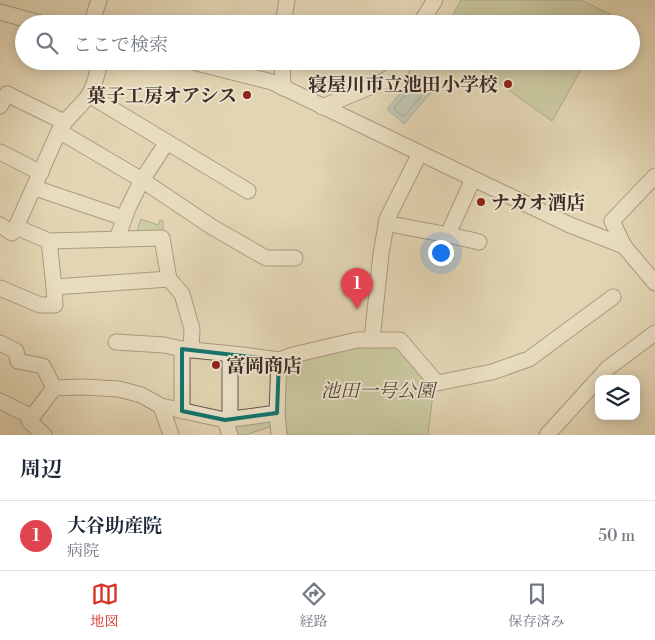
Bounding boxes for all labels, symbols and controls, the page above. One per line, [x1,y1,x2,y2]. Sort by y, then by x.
search box [15,15,640,70]
icon: search [33,29,61,57]
text: ここで検索 [73,33,168,57]
place label: 寝屋川市立池田小学校 [308,73,498,97]
marker: 寝屋川市立池田小学校 [502,78,514,90]
place label: 菓子工房オアシス [87,84,237,108]
marker: 菓子工房オアシス [241,89,253,101]
place label: ナカオ酒店 [491,191,586,215]
marker: ナカオ酒店 [475,196,487,208]
your location [428,240,454,266]
pin: 1 [341,268,373,309]
place label: 富岡商店 [226,354,302,378]
marker: 富岡商店 [210,359,222,371]
map controls [595,375,640,420]
button: layers [595,375,640,420]
park label: 池田一号公園 [321,379,438,403]
text: 周辺 [20,457,62,483]
text: 大谷助産院 [67,514,162,538]
text: 1 [32,526,40,546]
text: 50 m [598,526,635,546]
text: 病院 [67,541,99,561]
tab: 地図 [91,580,119,631]
tab: 経路 [300,580,328,631]
tab: 保存済み [509,580,565,631]

